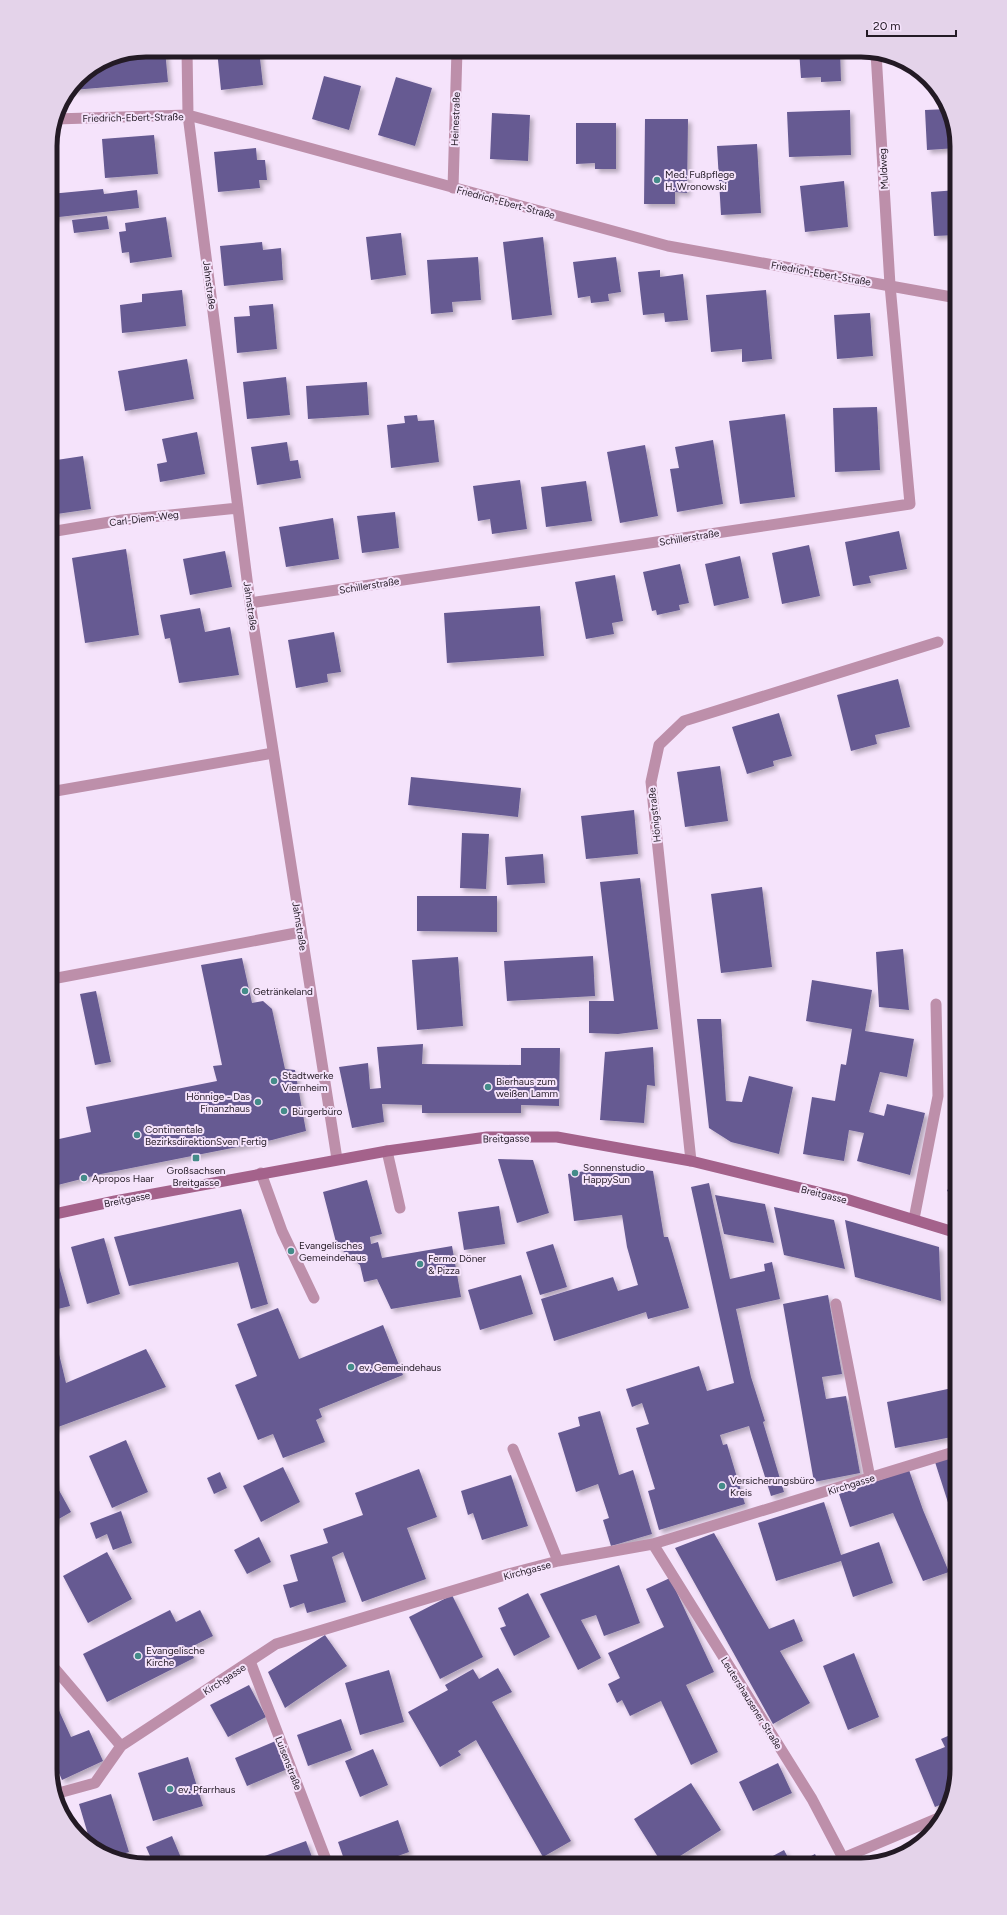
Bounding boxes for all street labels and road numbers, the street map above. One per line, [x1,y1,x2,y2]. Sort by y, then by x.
street label: Heinestraße [448,91,463,146]
street label: Friedrich-Ebert-Straße [82,110,184,125]
street label: Muldweg [876,148,891,190]
street label: Friedrich-Ebert-Straße [455,183,557,222]
street label: Friedrich-Ebert-Straße [770,258,872,289]
street label: Jahnstraße [200,260,219,311]
street label: Carl-Diem-Weg [109,508,180,529]
street label: Schillerstraße [658,526,721,549]
street label: Schillerstraße [338,574,401,597]
street label: Jahnstraße [241,581,260,632]
street label: Hönigstraße [645,786,664,843]
street label: Jahnstraße [289,901,310,952]
street label: Breitgasse [483,1132,530,1145]
street label: Breitgasse [800,1183,849,1207]
street label: Breitgasse [103,1189,152,1210]
street label: Kirchgasse [826,1471,877,1498]
street label: Kirchgasse [502,1558,553,1583]
street label: Leutershausener Straße [718,1655,786,1752]
street label: Kirchgasse [200,1660,249,1698]
street label: Luisenstraße [272,1734,305,1793]

